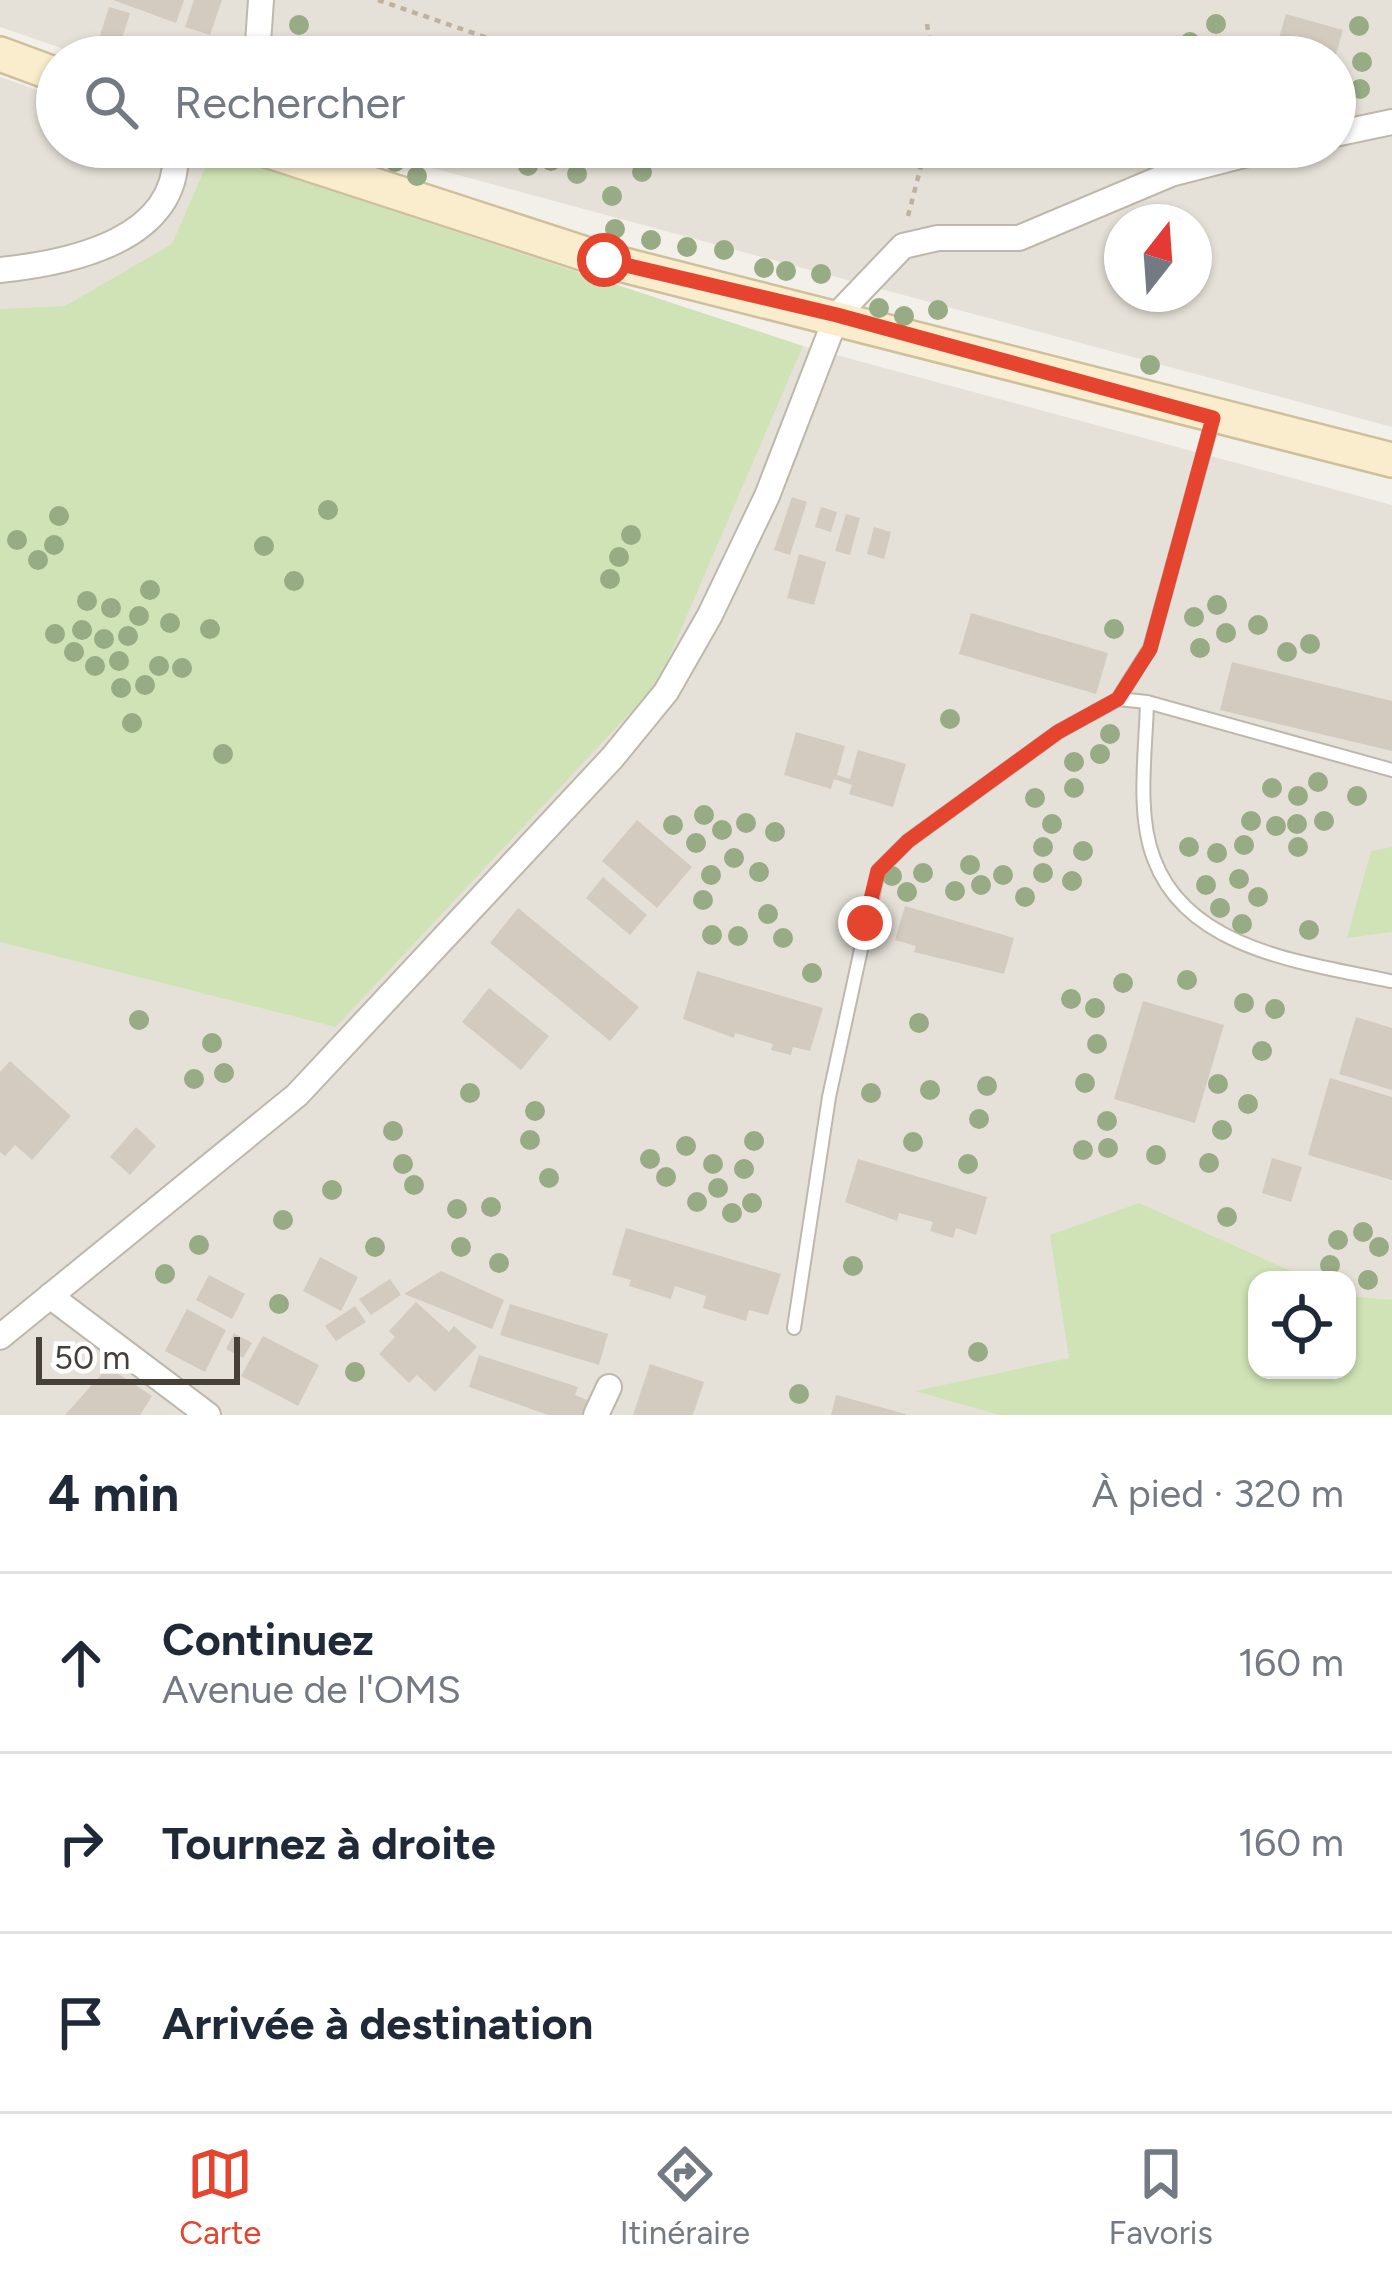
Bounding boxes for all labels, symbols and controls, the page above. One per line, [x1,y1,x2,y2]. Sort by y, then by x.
search box [36,36,1356,168]
icon: search [78,69,144,135]
text: Rechercher [174,75,405,129]
north arrow [1104,204,1212,312]
route start [577,233,631,287]
route end [838,896,892,950]
map controls [1248,1271,1356,1379]
button: locate [1248,1271,1356,1379]
scale bar [36,1331,240,1384]
text: 50 m [54,1338,130,1377]
text: 4 min [48,1463,179,1524]
text: À pied · 320 m [1092,1470,1344,1517]
text: Continuez [162,1612,374,1666]
icon: ahead [48,1630,114,1696]
text: 160 m [1238,1639,1344,1686]
text: Avenue de l'OMS [162,1666,461,1713]
icon: right [48,1810,114,1876]
text: Tournez à droite [162,1816,496,1870]
text: 160 m [1238,1819,1344,1866]
icon: arrive [48,1990,114,2056]
text: Arrivée à destination [162,1996,593,2050]
tab: Carte [179,2141,261,2252]
tab: Itinéraire [620,2141,750,2252]
tab: Favoris [1108,2141,1213,2252]

